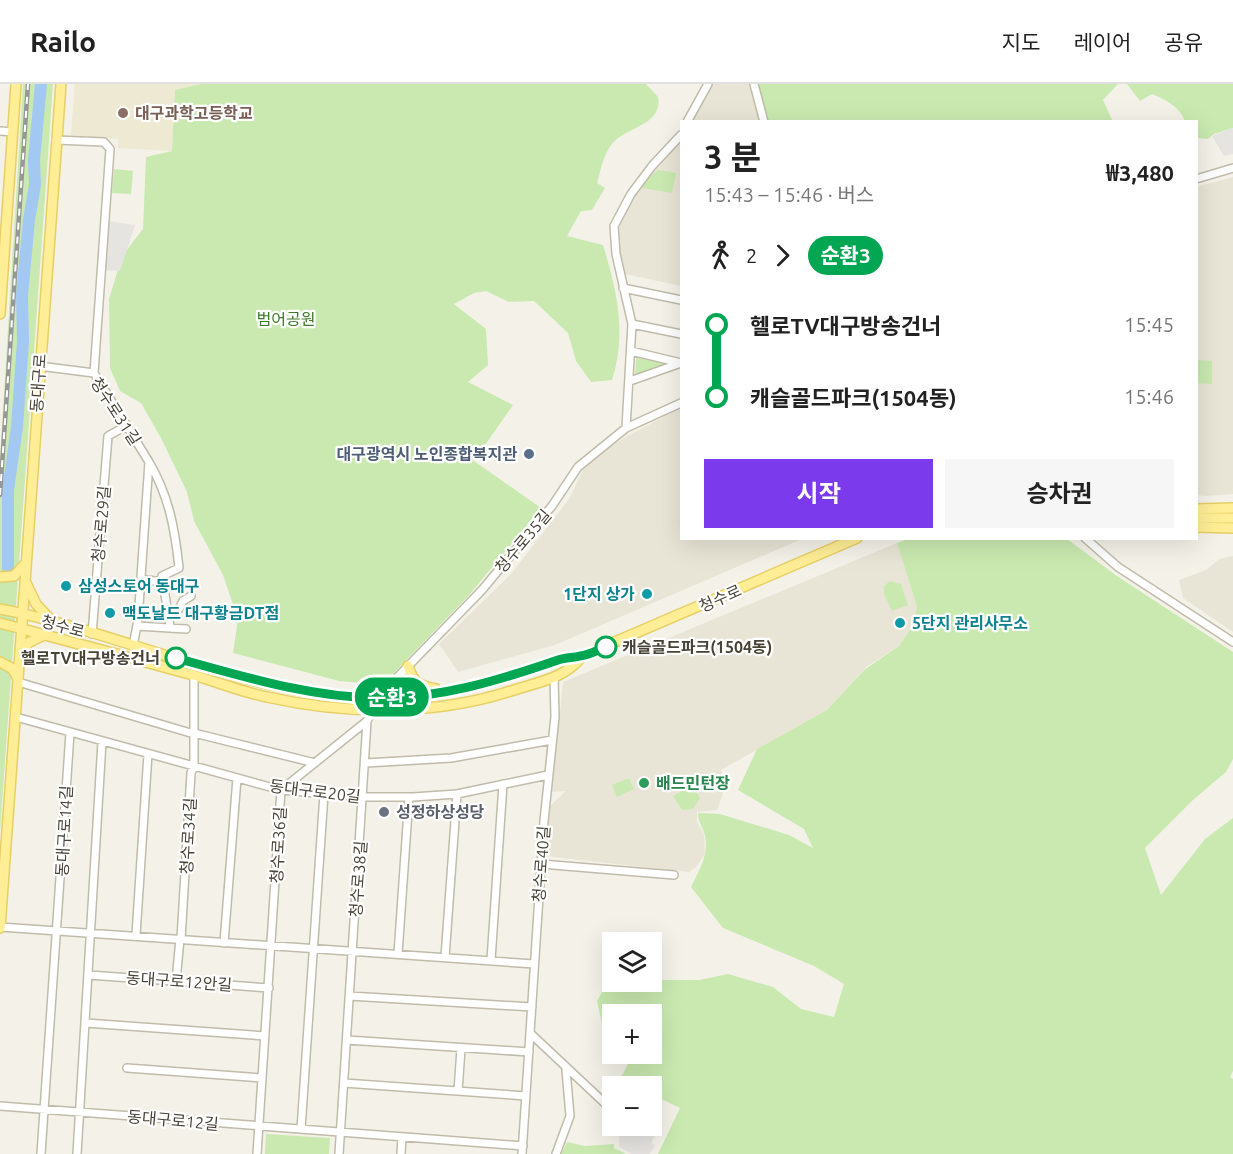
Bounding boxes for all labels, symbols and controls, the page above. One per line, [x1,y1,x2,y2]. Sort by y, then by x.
text: Railo [30,26,96,57]
text: 지도 [1002,30,1040,54]
text: 레이어 [1073,30,1131,54]
text: 공유 [1164,30,1203,54]
place label: 대구과학고등학교 [135,104,253,122]
marker: 대구과학고등학교 [116,106,130,120]
text: 3 분 [704,138,761,175]
text: ₩3,480 [1106,160,1174,185]
text: 15:43 – 15:46 · 버스 [704,183,874,206]
icon: walk [704,239,737,272]
icon: forward [766,239,799,272]
text: 순환3 [820,243,871,267]
text: 2 [746,244,757,267]
park label: 범어공원 [257,310,315,328]
text: 헬로TV대구방송건너 [750,313,941,338]
text: 15:45 [1124,313,1174,336]
street label: 동대구로 [27,353,49,413]
street label: 청수로31길 [88,374,144,448]
text: 캐슬골드파크(1504동) [750,385,957,410]
text: 15:46 [1124,385,1174,408]
place label: 대구광역시 노인종합복지관 [337,445,517,463]
marker: 대구광역시 노인종합복지관 [522,447,536,461]
button: 시작 [704,459,933,528]
button: 승차권 [945,459,1174,528]
street label: 청수로29길 [89,485,113,563]
street label: 청수로35길 [491,506,555,576]
place label: 삼성스토어 동대구 [78,577,200,595]
marker: 삼성스토어 동대구 [59,579,73,593]
street label: 청수로 [696,581,744,615]
place label: 1단지 상가 [563,585,635,603]
marker: 1단지 상가 [640,587,654,601]
place label: 맥도날드 대구황금DT점 [122,604,279,622]
marker: 맥도날드 대구황금DT점 [103,606,117,620]
street label: 청수로 [39,612,87,640]
place label: 5단지 관리사무소 [912,614,1028,632]
marker: 5단지 관리사무소 [893,616,907,630]
marker: 캐슬골드파크(1504동) [595,636,617,658]
place label: 캐슬골드파크(1504동) [622,638,772,657]
marker: 헬로TV대구방송건너 [165,647,187,669]
place label: 헬로TV대구방송건너 [21,649,160,667]
line badge: 순환3 [358,678,426,716]
text: 순환3 [367,685,417,709]
place label: 배드민턴장 [656,774,730,792]
street label: 동대구로20길 [268,776,362,806]
marker: 배드민턴장 [637,776,651,790]
street label: 동대구로14길 [53,785,75,877]
street label: 청수로34길 [177,797,199,875]
place label: 성정하상성당 [396,803,485,821]
marker: 성정하상성당 [377,805,391,819]
street label: 청수로36길 [267,806,289,884]
street label: 청수로40길 [529,825,553,903]
street label: 청수로38길 [346,840,370,918]
map controls [602,932,662,1136]
button: layers [602,932,662,992]
street label: 동대구로12안길 [125,968,233,994]
button: + [602,1004,662,1064]
button: − [602,1076,662,1136]
street label: 동대구로12길 [127,1107,219,1133]

